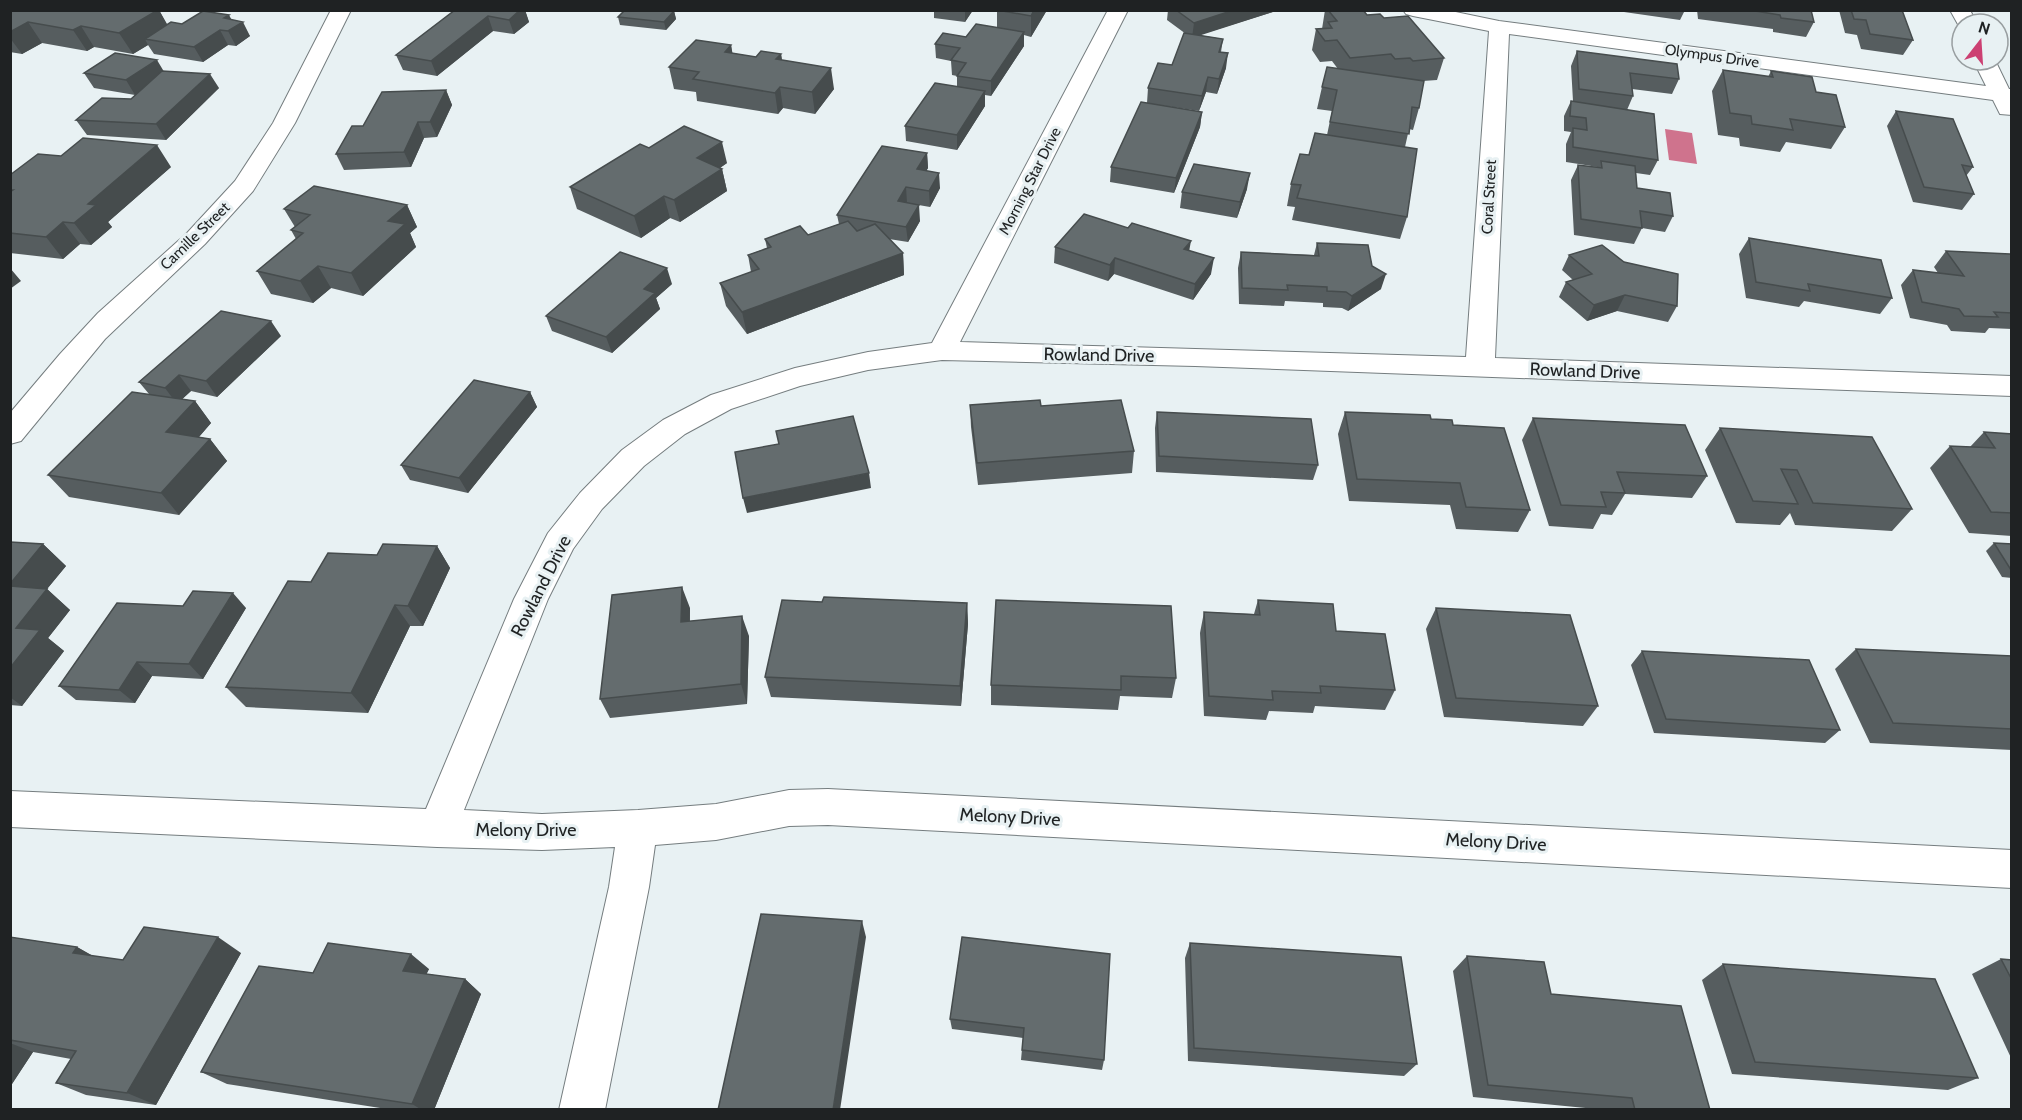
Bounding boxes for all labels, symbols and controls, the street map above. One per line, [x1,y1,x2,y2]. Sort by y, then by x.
north arrow [1950,12,2010,72]
text: N [1976,17,1992,39]
street label: Olympus Drive [1664,40,1761,72]
street label: Morning Star Drive [995,124,1065,238]
street label: Coral Street [1478,159,1500,235]
street label: Camille Street [157,198,233,274]
street label: Rowland Drive [1043,343,1155,367]
street label: Rowland Drive [1529,358,1641,384]
street label: Rowland Drive [506,532,576,640]
street label: Melony Drive [959,803,1061,831]
street label: Melony Drive [476,819,577,841]
street label: Melony Drive [1445,828,1547,856]

